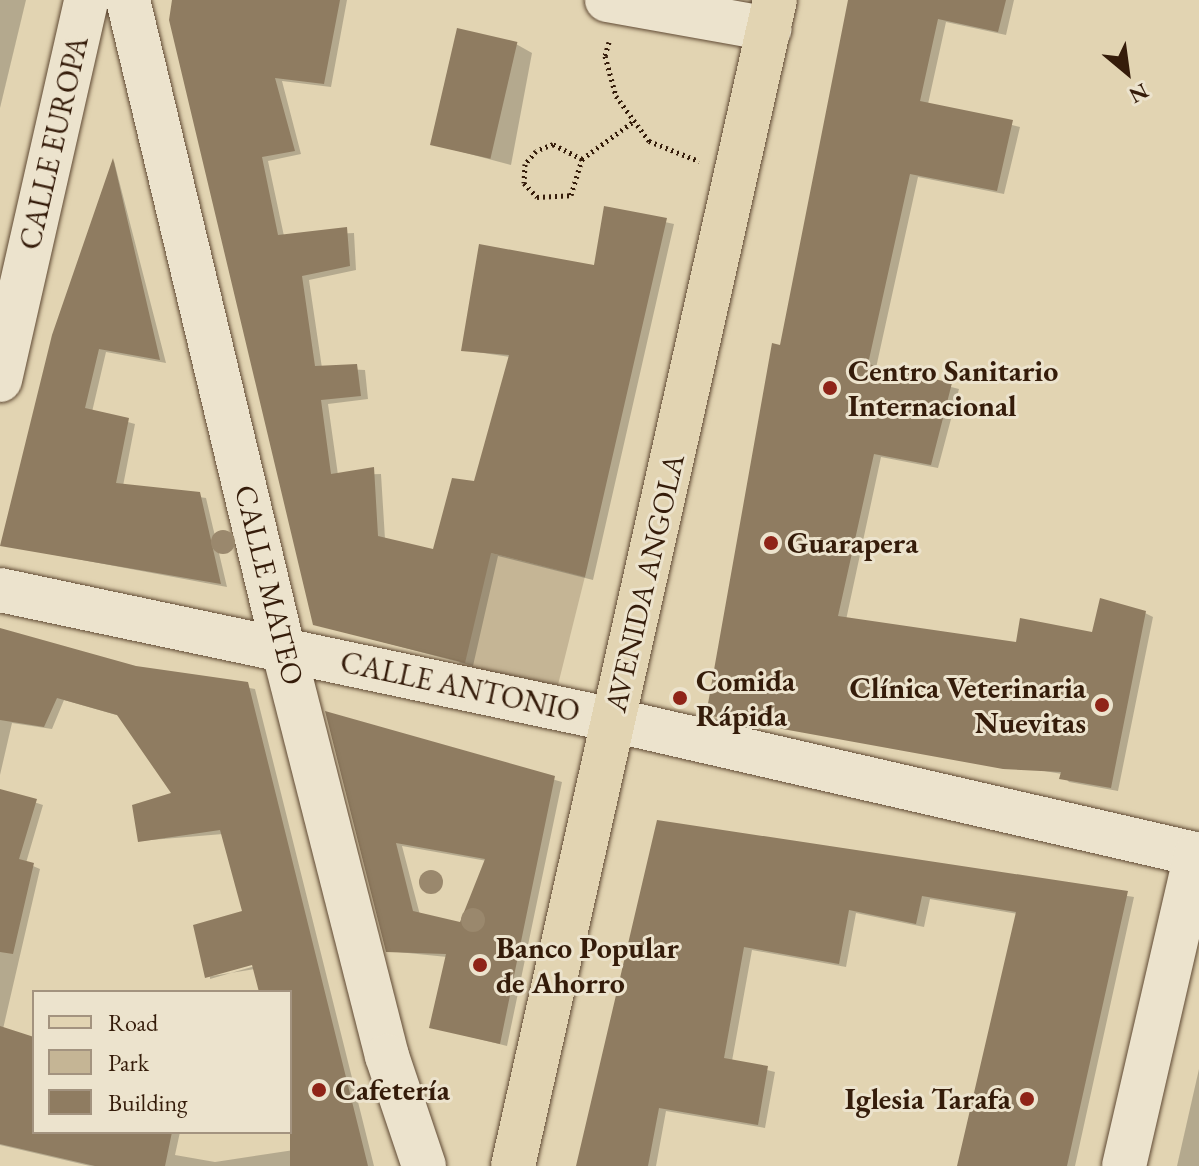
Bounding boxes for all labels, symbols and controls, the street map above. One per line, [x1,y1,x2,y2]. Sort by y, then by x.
north arrow [1087,32,1167,112]
street label: CALLE EUROPA [12,33,96,253]
text: N [1124,76,1154,110]
place label: Centro Sanitario Internacional [848,353,1058,424]
marker: Centro Sanitario Internacional [819,377,841,399]
street label: AVENIDA ANGOLA [598,451,692,715]
street label: CALLE MATEO [227,481,311,689]
place label: Guarapera [787,525,918,561]
marker: Guarapera [762,534,780,552]
street label: CALLE ANTONIO [337,644,583,730]
place label: Comida Rápida [696,663,795,734]
place label: Clínica Veterinaria Nuevitas [850,670,1086,740]
marker: Comida Rápida [671,689,689,707]
marker: Clínica Veterinaria Nuevitas [1093,696,1111,714]
place label: Banco Popular de Ahorro [496,930,679,1000]
marker: Banco Popular de Ahorro [471,956,489,974]
legend [32,990,292,1134]
text: Road [108,1007,158,1038]
text: Park [108,1047,149,1078]
place label: Cafetería [335,1072,450,1108]
marker: Cafetería [310,1081,328,1099]
place label: Iglesia Tarafa [845,1081,1011,1117]
text: Building [108,1087,188,1118]
marker: Iglesia Tarafa [1018,1090,1036,1108]

